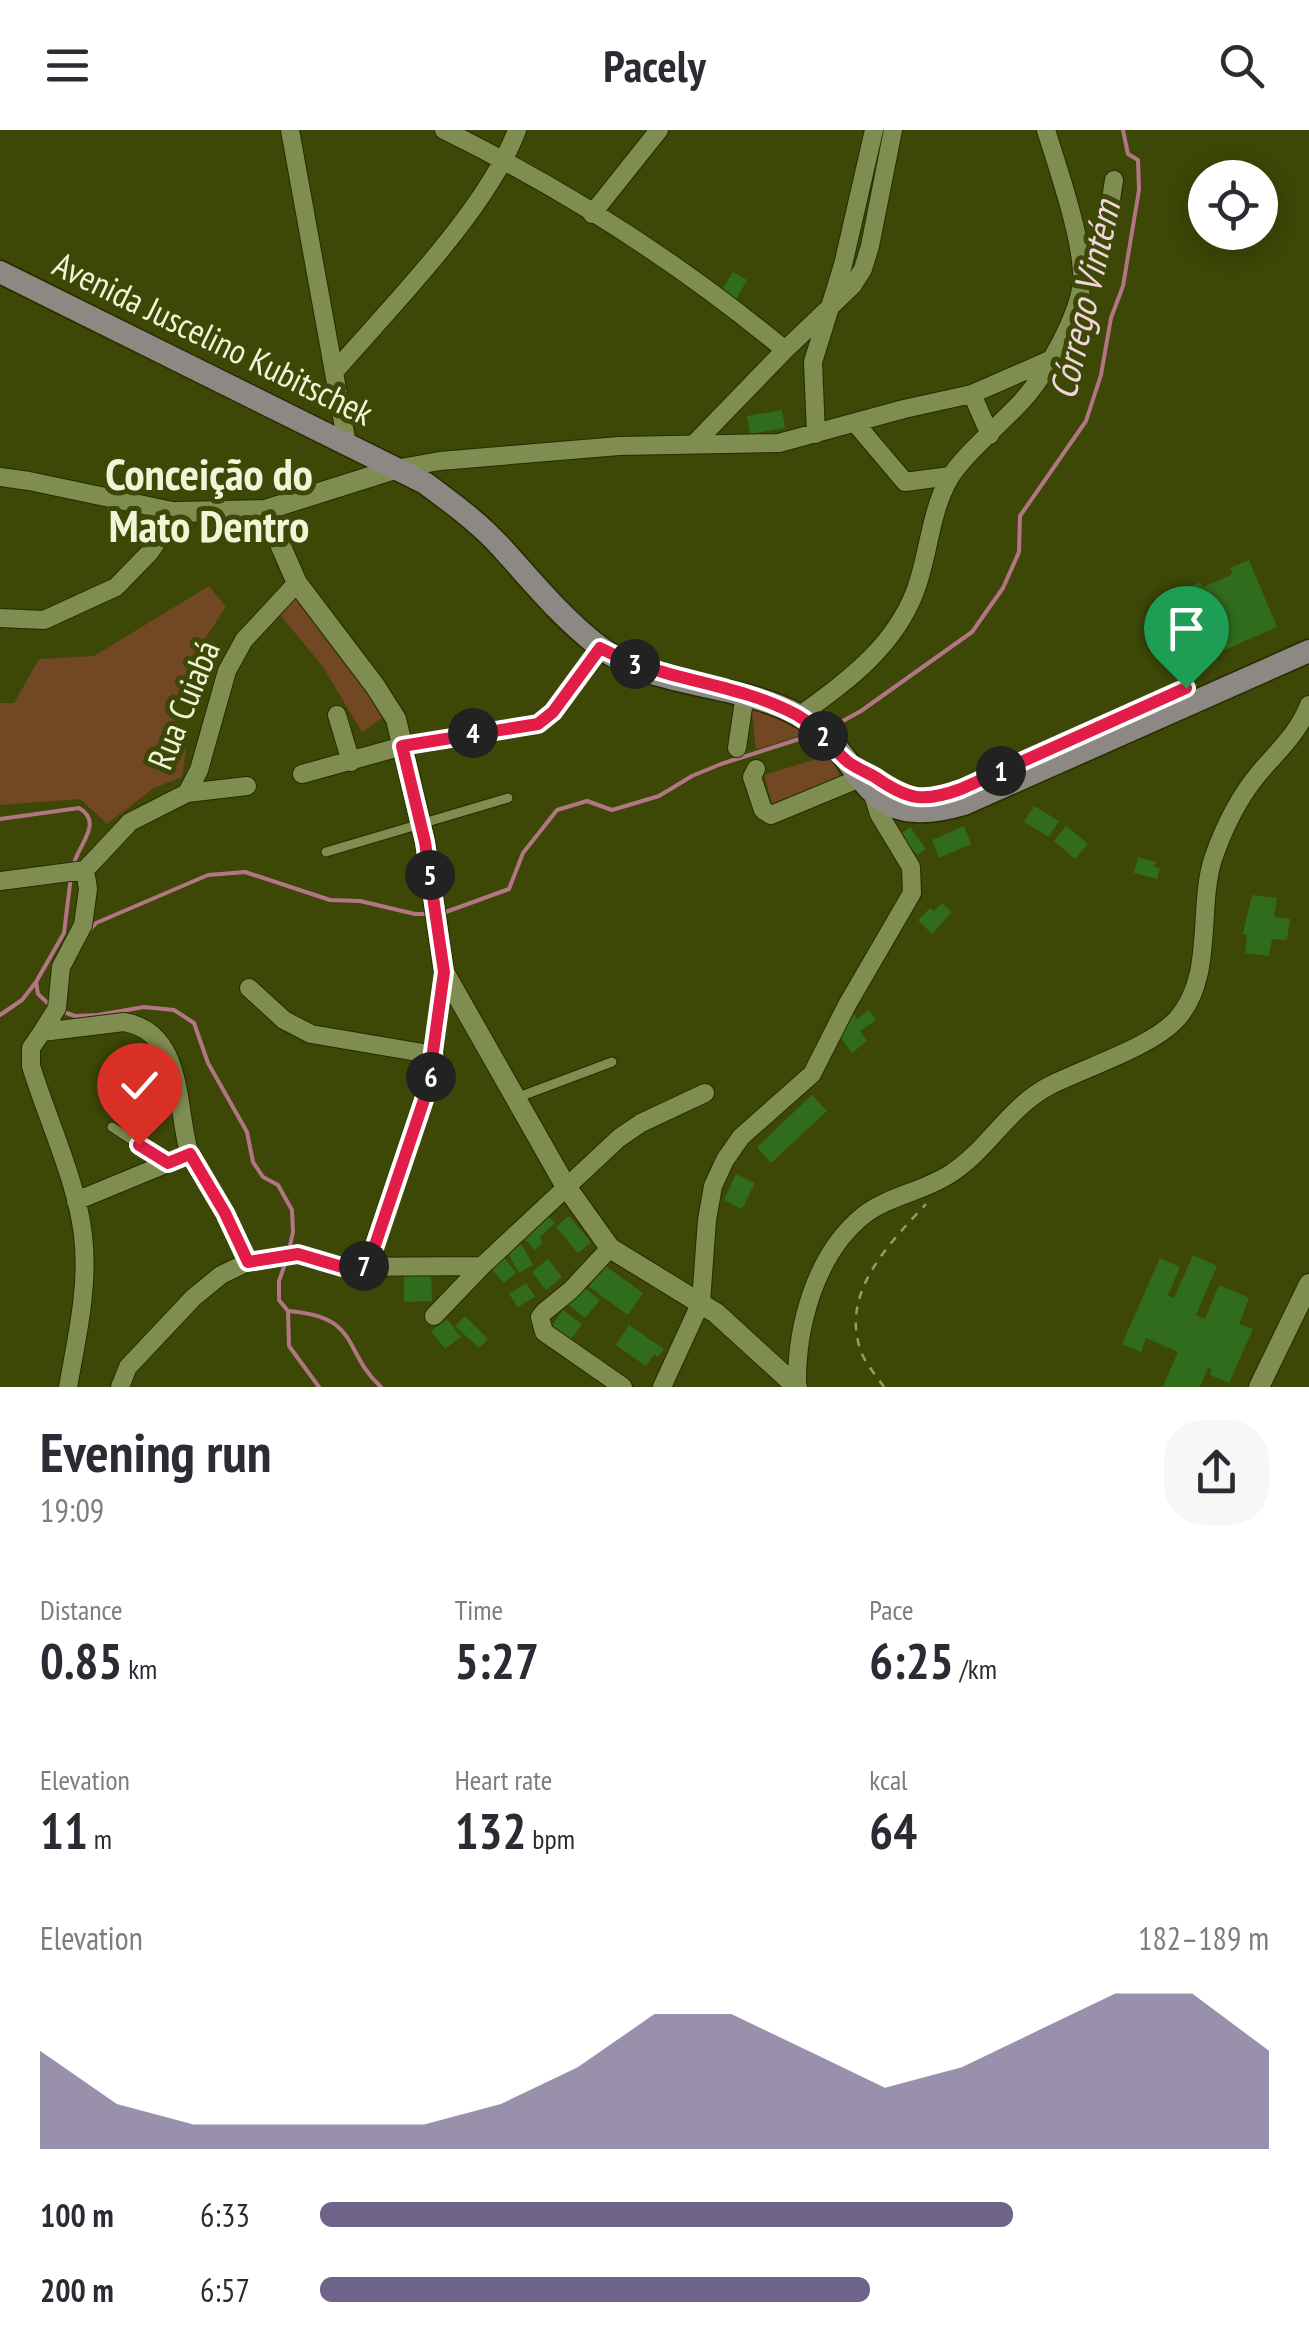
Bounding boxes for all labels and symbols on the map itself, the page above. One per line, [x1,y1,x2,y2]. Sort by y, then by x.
water label: Córrego Vintém [1037,194,1131,404]
street label: Avenida Juscelino Kubitschek [46,241,381,436]
district label: Conceição do Mato Dentro [105,444,313,554]
pin [1144,586,1229,689]
street label: Rua Cuiabá [136,633,230,776]
pin: 3 [610,639,660,689]
pin: 4 [448,708,498,758]
pin: 2 [798,711,848,761]
pin: 1 [976,746,1026,796]
pin: 5 [405,850,455,900]
pin [97,1043,182,1146]
pin: 6 [406,1052,456,1102]
pin: 7 [339,1241,389,1291]

